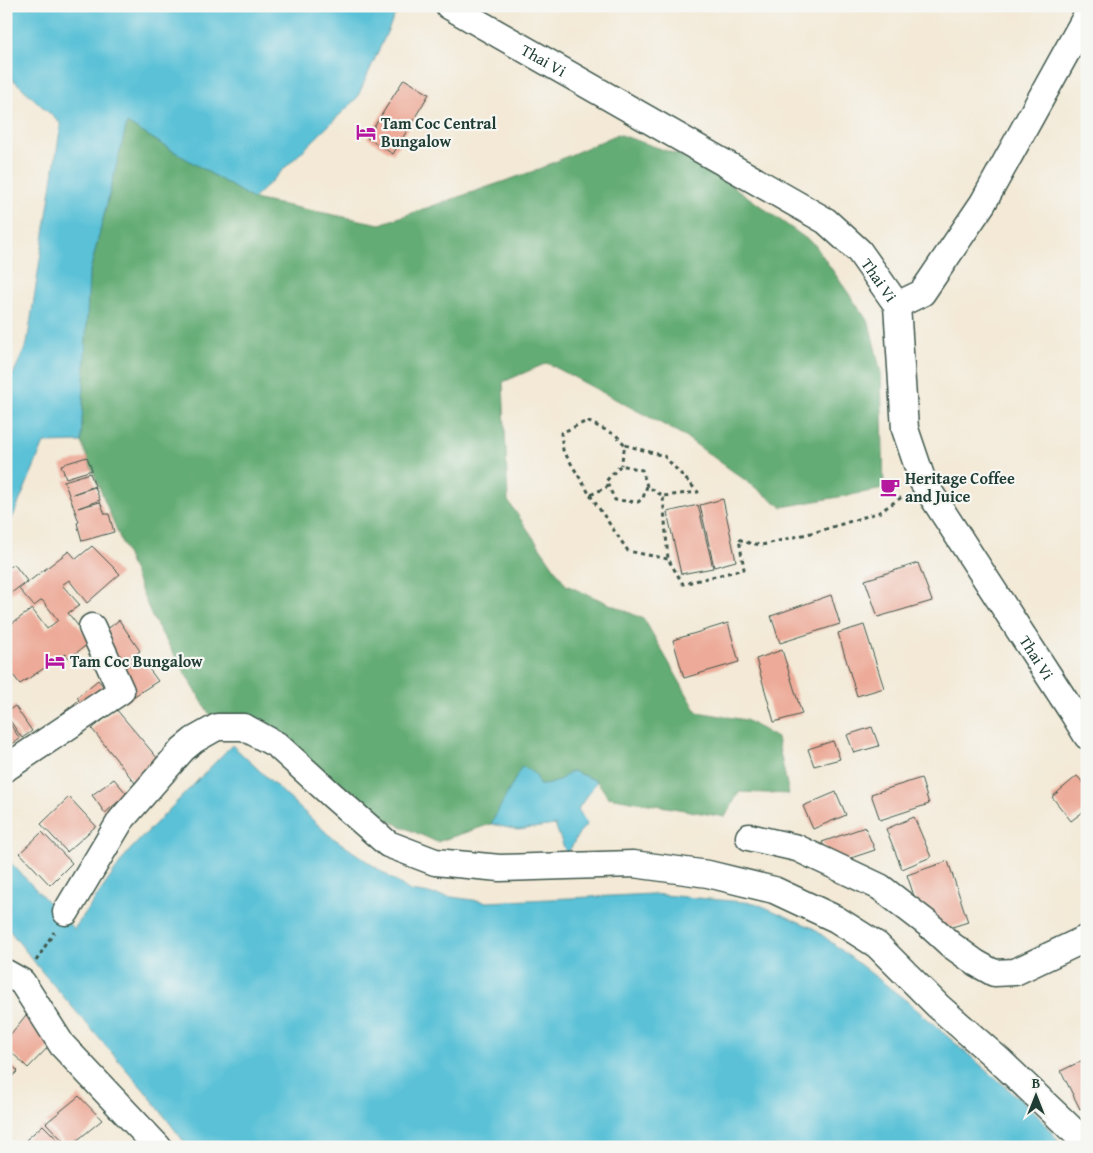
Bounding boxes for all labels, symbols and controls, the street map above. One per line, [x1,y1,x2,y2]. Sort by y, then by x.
street label: Thai Vi [517,38,571,83]
place label: Tam Coc Central Bungalow [381,111,497,153]
hotel icon: Tam Coc Central Bungalow [355,121,377,143]
street label: Thai Vi [856,253,903,307]
place label: Heritage Coffee and Juice [905,466,1015,508]
cafe icon: Heritage Coffee and Juice [879,476,901,498]
street label: Thai Vi [1014,631,1060,685]
place label: Tam Coc Bungalow [70,649,203,673]
hotel icon: Tam Coc Bungalow [44,650,66,672]
north arrow [1010,1070,1060,1120]
text: B [1032,1073,1040,1093]

